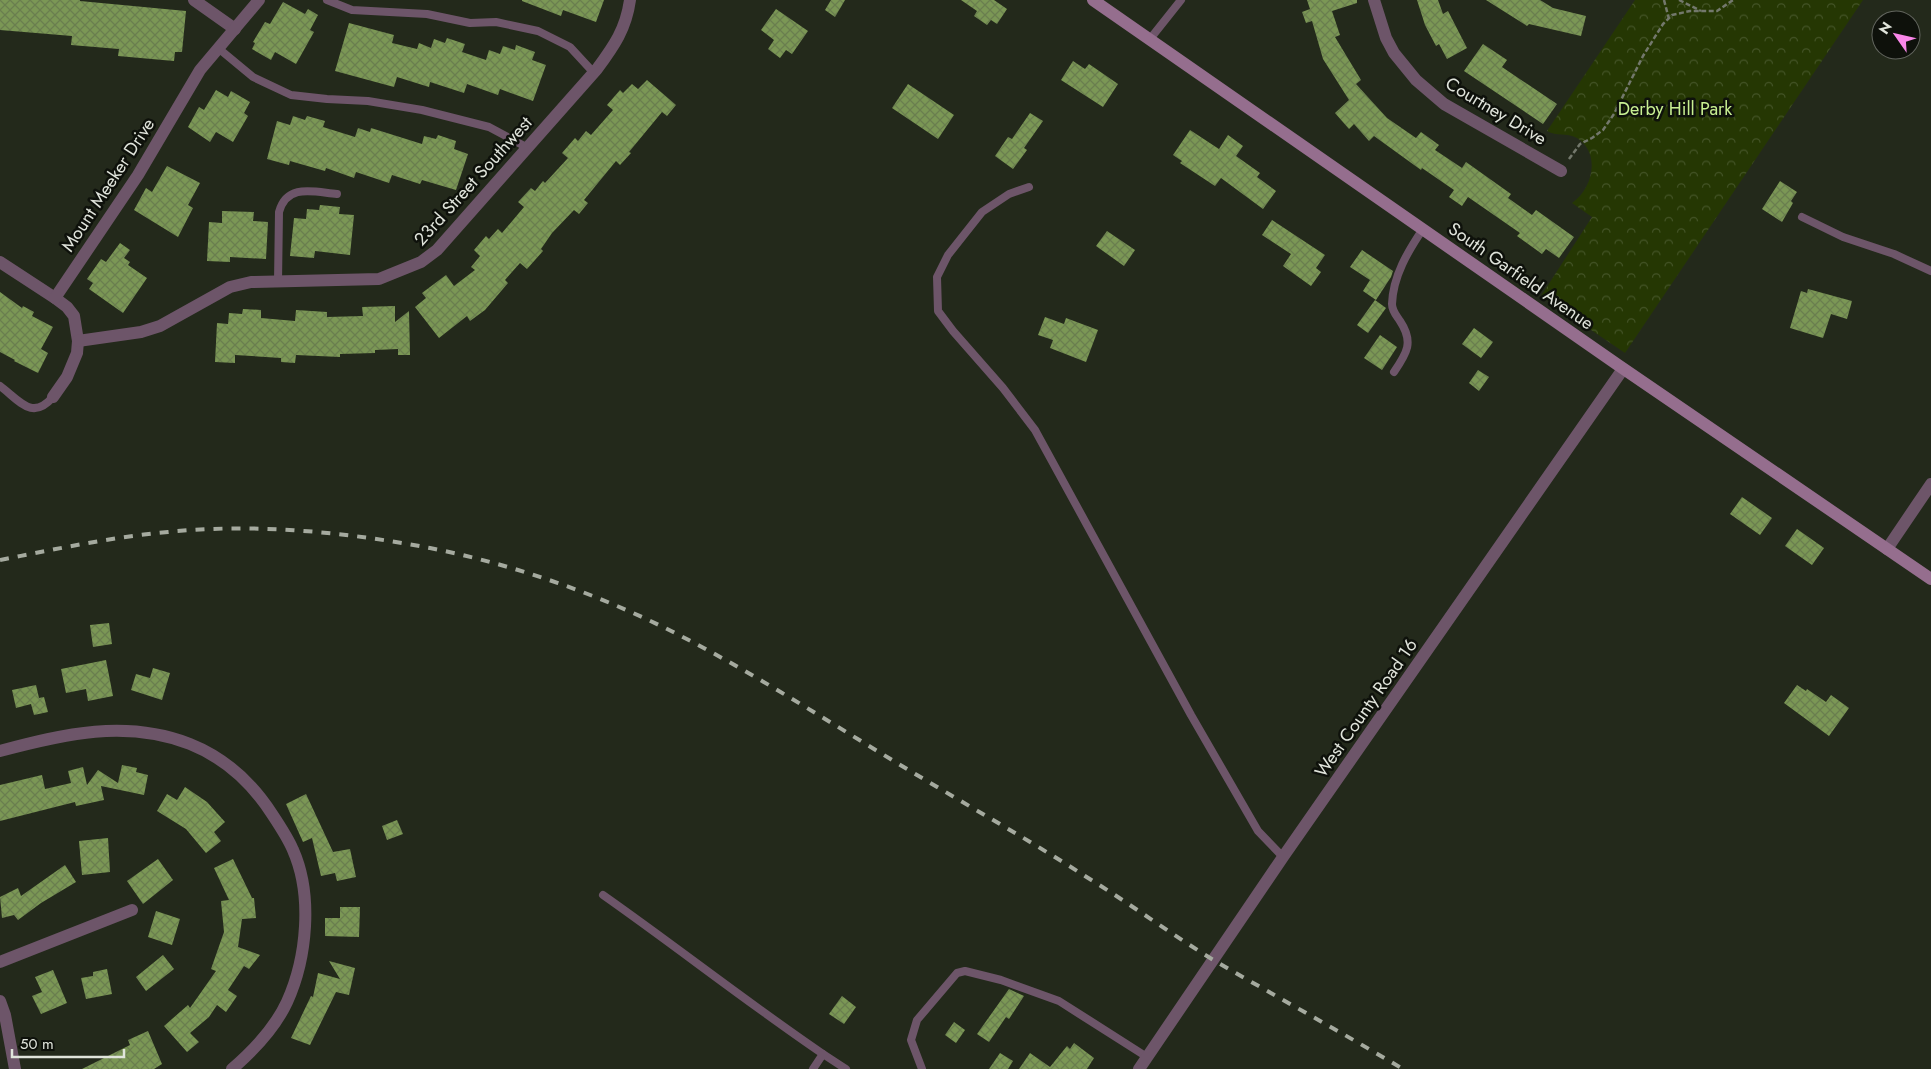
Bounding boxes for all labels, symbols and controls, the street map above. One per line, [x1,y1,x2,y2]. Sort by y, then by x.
north arrow [1871,10,1921,60]
text: N [1874,18,1897,38]
street label: Courtney Drive [1440,71,1552,151]
park label: Derby Hill Park [1618,96,1732,122]
street label: 23rd Street Southwest [408,110,539,251]
street label: Mount Meeker Drive [55,113,161,257]
street label: South Garfield Avenue [1443,216,1599,336]
street label: West County Road 16 [1308,633,1424,783]
scale bar [12,1026,125,1058]
text: 50 m [20,1033,54,1055]

